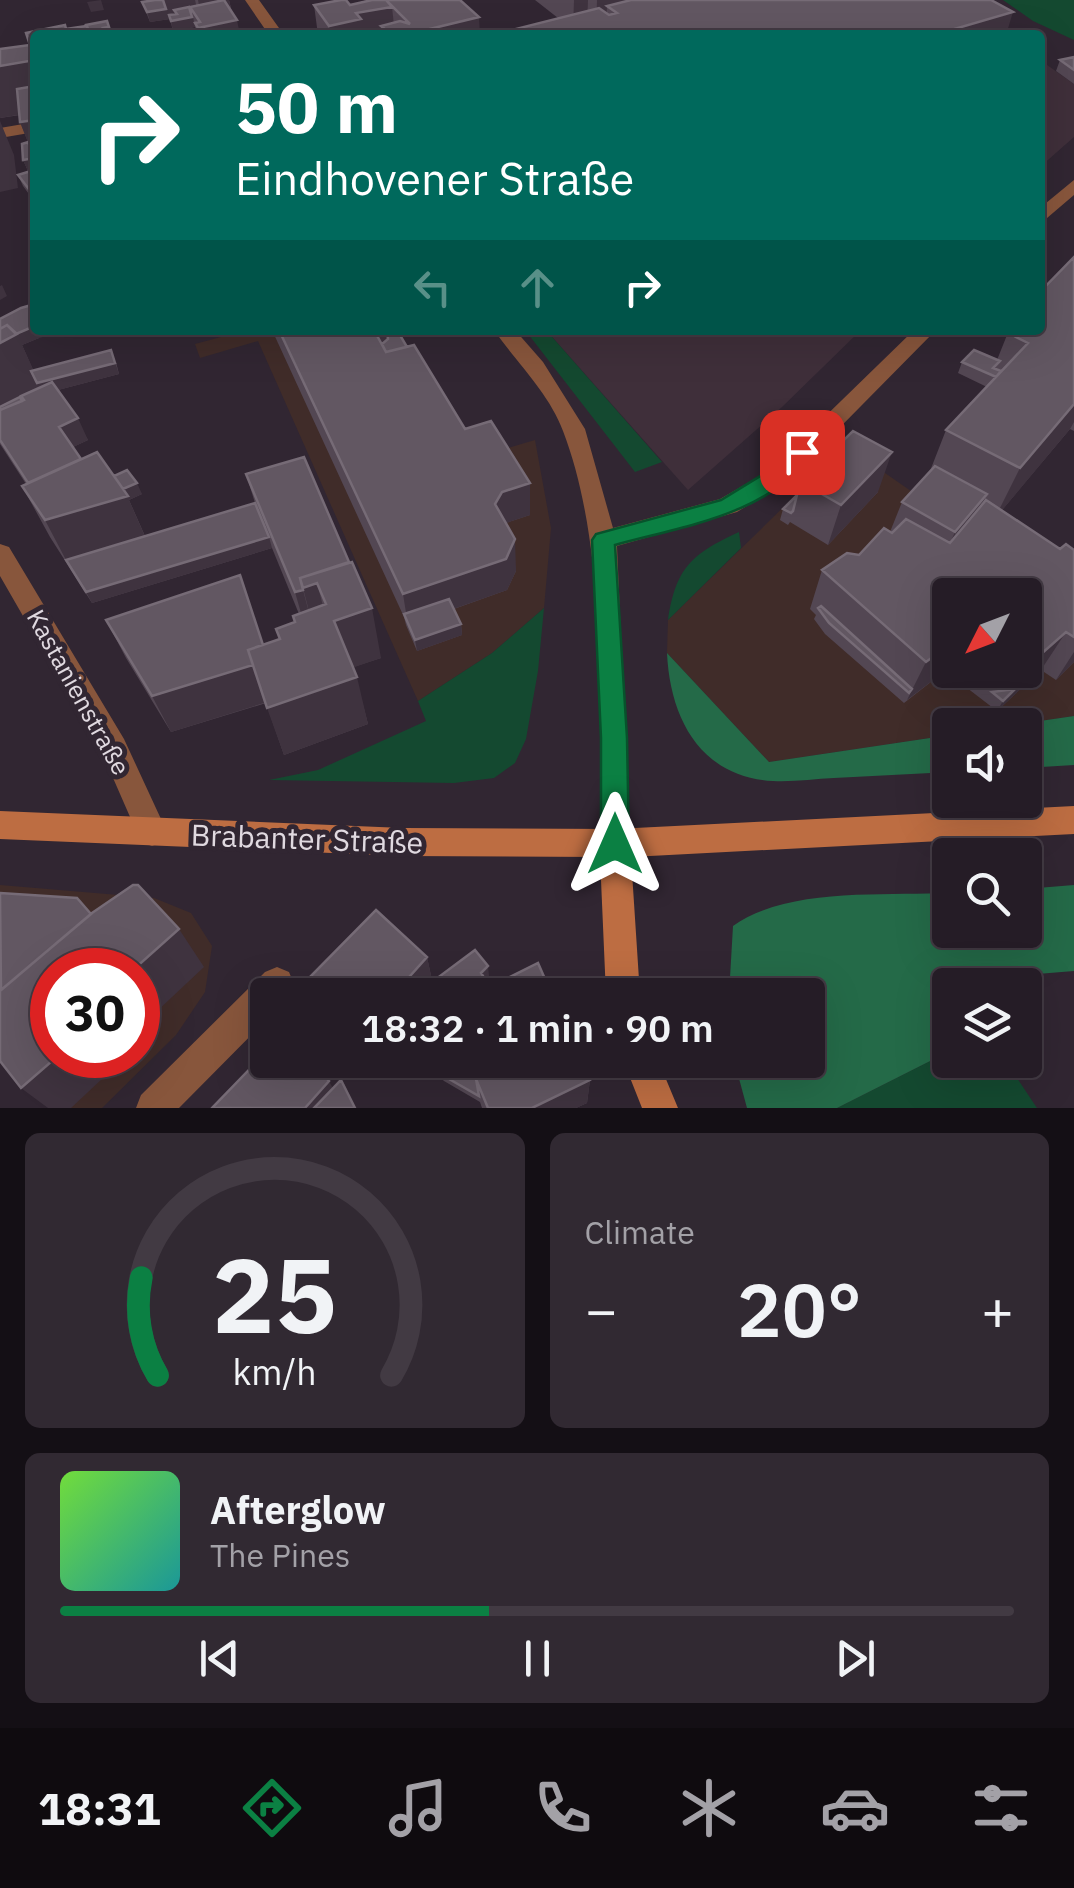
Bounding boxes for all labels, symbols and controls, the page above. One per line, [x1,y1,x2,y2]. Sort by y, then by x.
text: 50 m [235,61,398,152]
icon: right [70,70,200,200]
text: Eindhovener Straße [235,149,634,207]
icon: left [405,260,460,315]
icon: ahead [510,260,565,315]
icon: right [615,260,670,315]
pin [760,410,845,495]
icon: arrive [775,425,830,480]
north arrow [932,578,1042,688]
map controls [932,578,1042,1078]
street label: Kastanienstraße [20,603,138,781]
button: sound [932,708,1042,818]
position arrow [563,792,667,896]
street label: Brabanter Straße [190,814,424,862]
button: search [932,838,1042,948]
speed limit sign: 30 [30,948,160,1078]
button: layers [932,968,1042,1078]
text: 18:32 · 1 min · 90 m [361,1003,714,1052]
text: Climate [585,1211,695,1253]
text: 25 [212,1226,337,1362]
text: 20° [737,1260,862,1358]
text: − [585,1274,618,1345]
text: + [981,1274,1014,1345]
text: km/h [233,1348,317,1395]
text: Afterglow [210,1485,386,1534]
text: The Pines [210,1534,350,1576]
icon: previous [192,1631,247,1686]
icon: pause [510,1631,565,1686]
icon: next [828,1631,883,1686]
icon: directions [237,1773,307,1843]
icon: music [383,1773,453,1843]
icon: phone [528,1773,598,1843]
icon: climate [674,1773,744,1843]
icon: car [820,1773,890,1843]
icon: filters [966,1773,1036,1843]
text: 18:31 [38,1779,161,1837]

